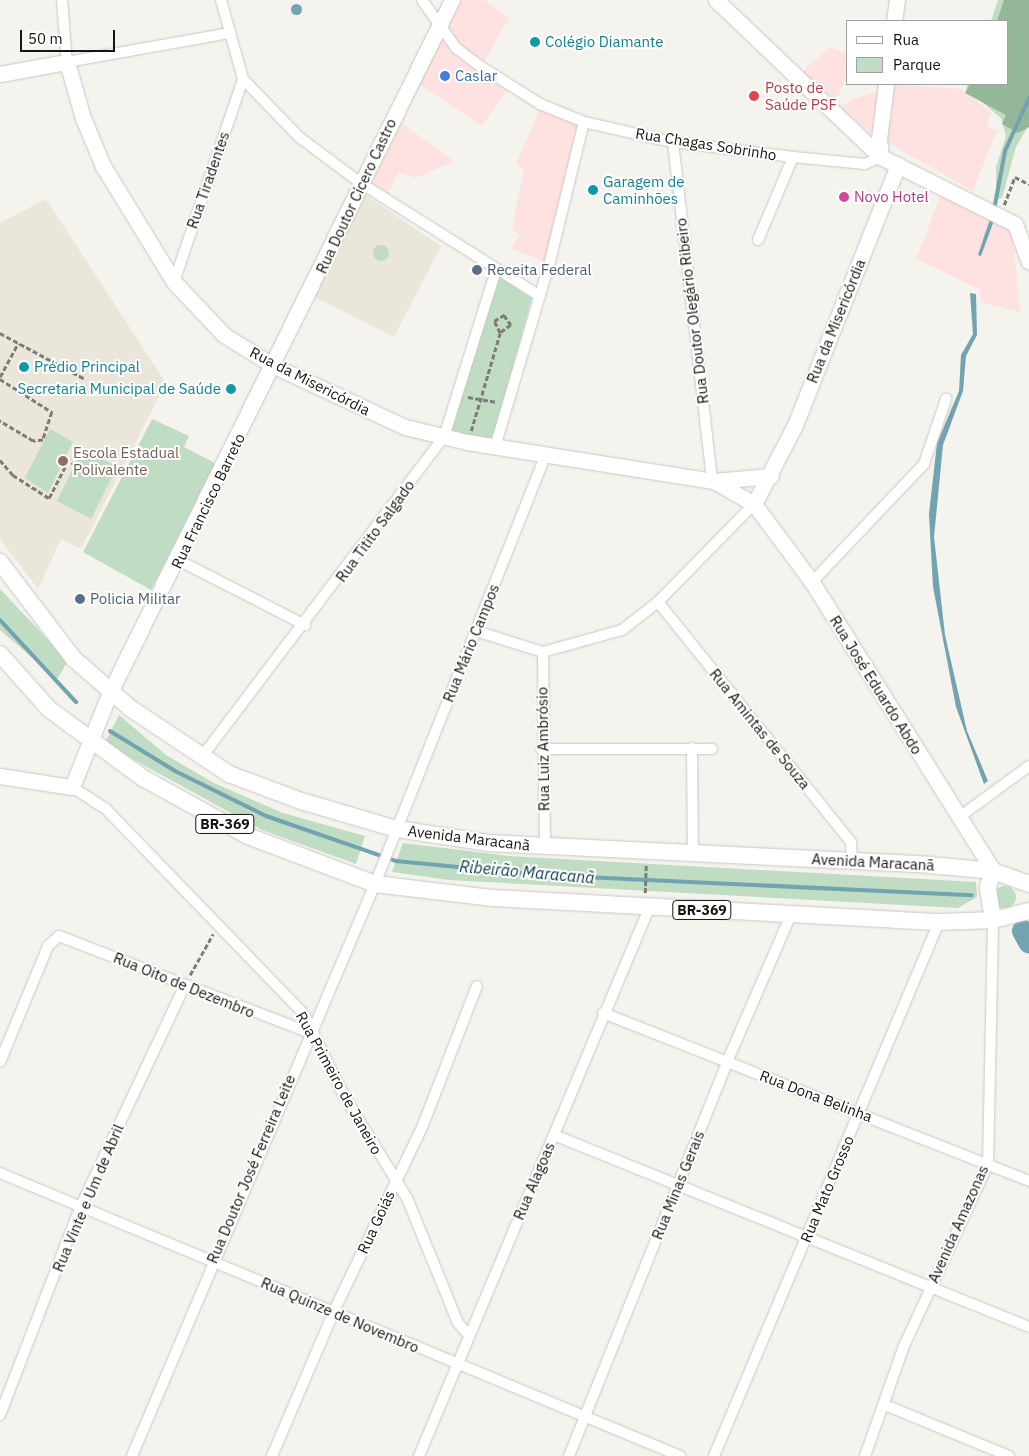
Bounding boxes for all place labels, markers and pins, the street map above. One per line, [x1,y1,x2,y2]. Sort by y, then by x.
place label: Colégio Diamante [545,33,664,51]
marker: Colégio Diamante [529,36,541,48]
place label: Caslar [455,67,497,85]
marker: Caslar [439,70,451,82]
place label: Posto de Saúde PSF [765,78,837,113]
marker: Posto de Saúde PSF [747,89,761,103]
place label: Garagem de Caminhões [603,172,685,207]
marker: Garagem de Caminhões [587,184,599,196]
place label: Novo Hotel [854,188,929,206]
marker: Novo Hotel [838,191,850,203]
place label: Receita Federal [487,261,592,279]
marker: Receita Federal [471,264,483,276]
place label: Prédio Principal [34,358,140,376]
marker: Prédio Principal [18,361,30,373]
place label: Secretaria Municipal de Saúde [18,380,221,398]
marker: Secretaria Municipal de Saúde [225,383,237,395]
place label: Escola Estadual Polivalente [73,443,179,478]
marker: Escola Estadual Polivalente [57,455,69,467]
place label: Policia Militar [90,590,180,608]
marker: Policia Militar [74,593,86,605]

